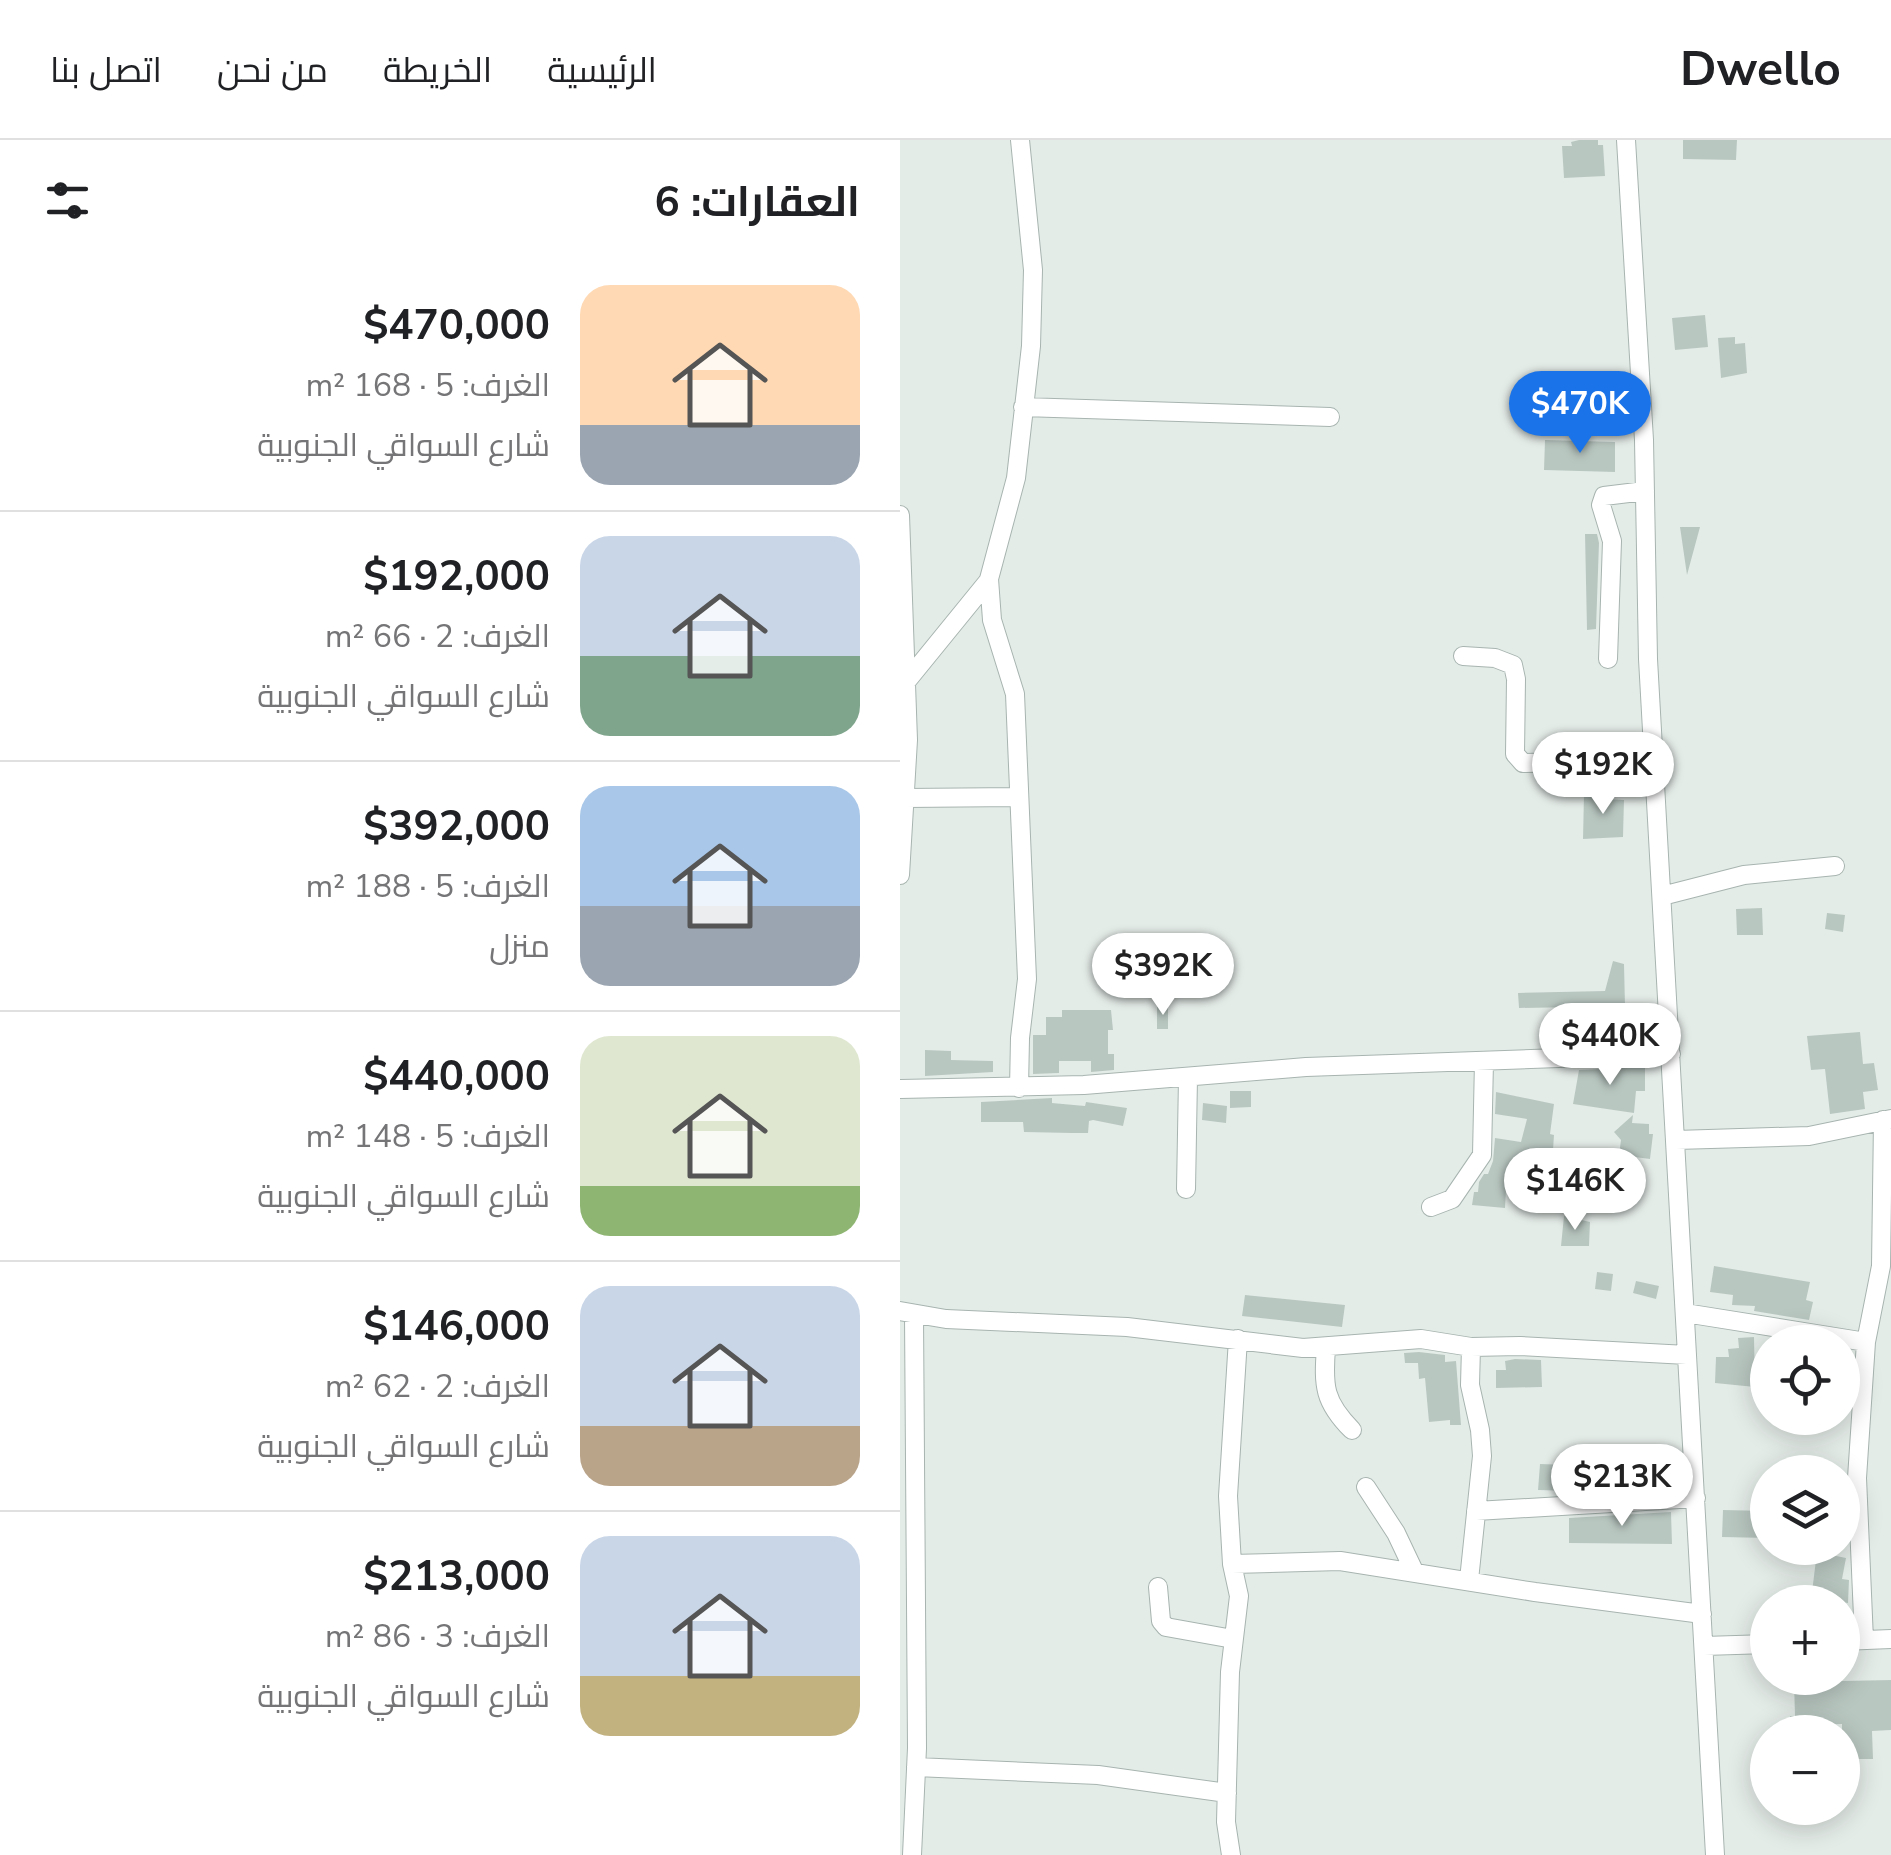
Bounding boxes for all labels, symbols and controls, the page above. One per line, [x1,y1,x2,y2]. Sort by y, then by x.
text: Dwello [1680,36,1841,102]
text: اتصل بنا [50,47,162,94]
text: من نحن [217,47,328,94]
text: الخريطة [383,47,492,94]
text: الرئيسية [547,47,657,94]
icon: filters [40,173,95,228]
text: العقارات: 6 [655,174,860,231]
text: $470,000 [363,297,550,354]
icon: home [660,325,780,445]
text: الغرف: 5 · 168 m² [306,364,550,407]
pin: $470K [1510,371,1650,456]
text: $470K [1531,382,1629,425]
text: شارع السواقي الجنوبية [257,424,550,467]
text: $192,000 [363,548,550,605]
icon: home [660,576,780,696]
text: الغرف: 2 · 66 m² [325,615,550,658]
text: شارع السواقي الجنوبية [257,675,550,718]
pin: $192K [1533,732,1673,817]
text: $192K [1554,743,1652,786]
text: $392,000 [363,798,550,855]
icon: home [660,826,780,946]
text: الغرف: 5 · 188 m² [306,865,550,908]
text: منزل [489,925,550,968]
pin: $392K [1093,933,1233,1018]
text: $392K [1114,944,1212,987]
pin: $440K [1540,1003,1680,1088]
text: $440K [1561,1014,1659,1057]
text: $440,000 [363,1048,550,1105]
icon: home [660,1076,780,1196]
text: الغرف: 5 · 148 m² [306,1115,550,1158]
pin: $146K [1505,1148,1645,1233]
text: $146K [1526,1159,1624,1202]
text: شارع السواقي الجنوبية [257,1175,550,1218]
text: $146,000 [363,1298,550,1355]
map controls [1750,1325,1860,1825]
button: locate [1750,1325,1860,1435]
icon: home [660,1326,780,1446]
text: الغرف: 2 · 62 m² [325,1365,550,1408]
text: شارع السواقي الجنوبية [257,1425,550,1468]
pin: $213K [1552,1444,1692,1529]
text: $213K [1573,1455,1671,1498]
button: layers [1750,1455,1860,1565]
text: $213,000 [363,1548,550,1605]
icon: home [660,1576,780,1696]
button: + [1750,1585,1860,1695]
text: الغرف: 3 · 86 m² [325,1615,550,1658]
text: شارع السواقي الجنوبية [257,1675,550,1718]
button: − [1750,1715,1860,1825]

